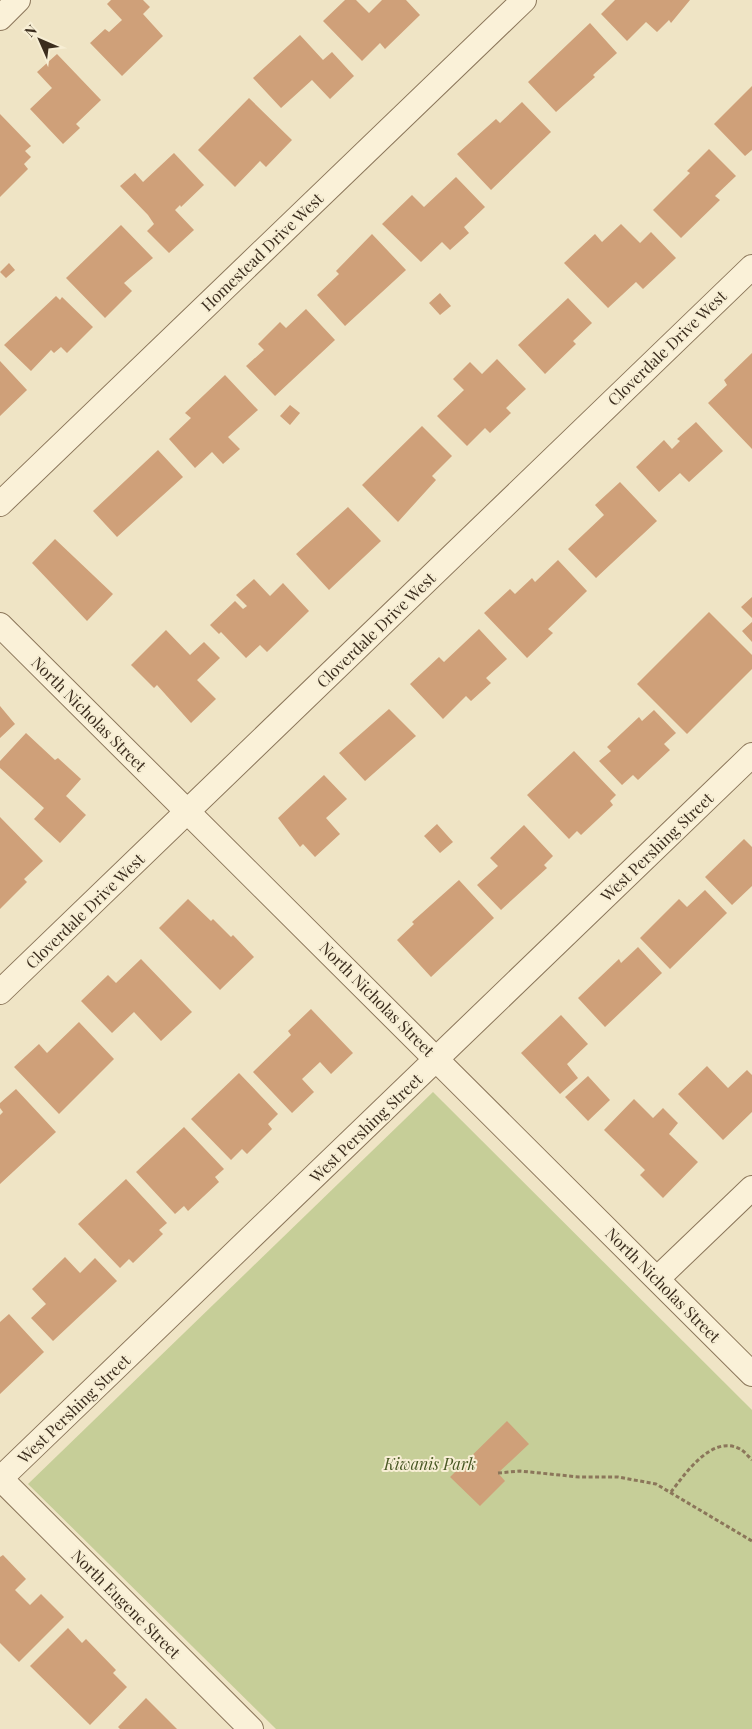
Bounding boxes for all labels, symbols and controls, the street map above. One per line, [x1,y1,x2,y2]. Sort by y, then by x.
north arrow [15,15,65,65]
text: N [20,20,41,41]
street label: Homestead Drive West [196,188,327,315]
street label: Cloverdale Drive West [603,285,731,410]
street label: Cloverdale Drive West [312,567,440,692]
street label: North Nicholas Street [27,652,152,776]
street label: West Pershing Street [595,787,718,906]
street label: Cloverdale Drive West [21,848,149,973]
street label: North Nicholas Street [315,937,440,1061]
street label: West Pershing Street [304,1068,427,1187]
street label: North Nicholas Street [601,1223,726,1347]
street label: West Pershing Street [12,1349,135,1468]
park label: Kiwanis Park [383,1453,476,1474]
street label: North Eugene Street [67,1545,186,1663]

